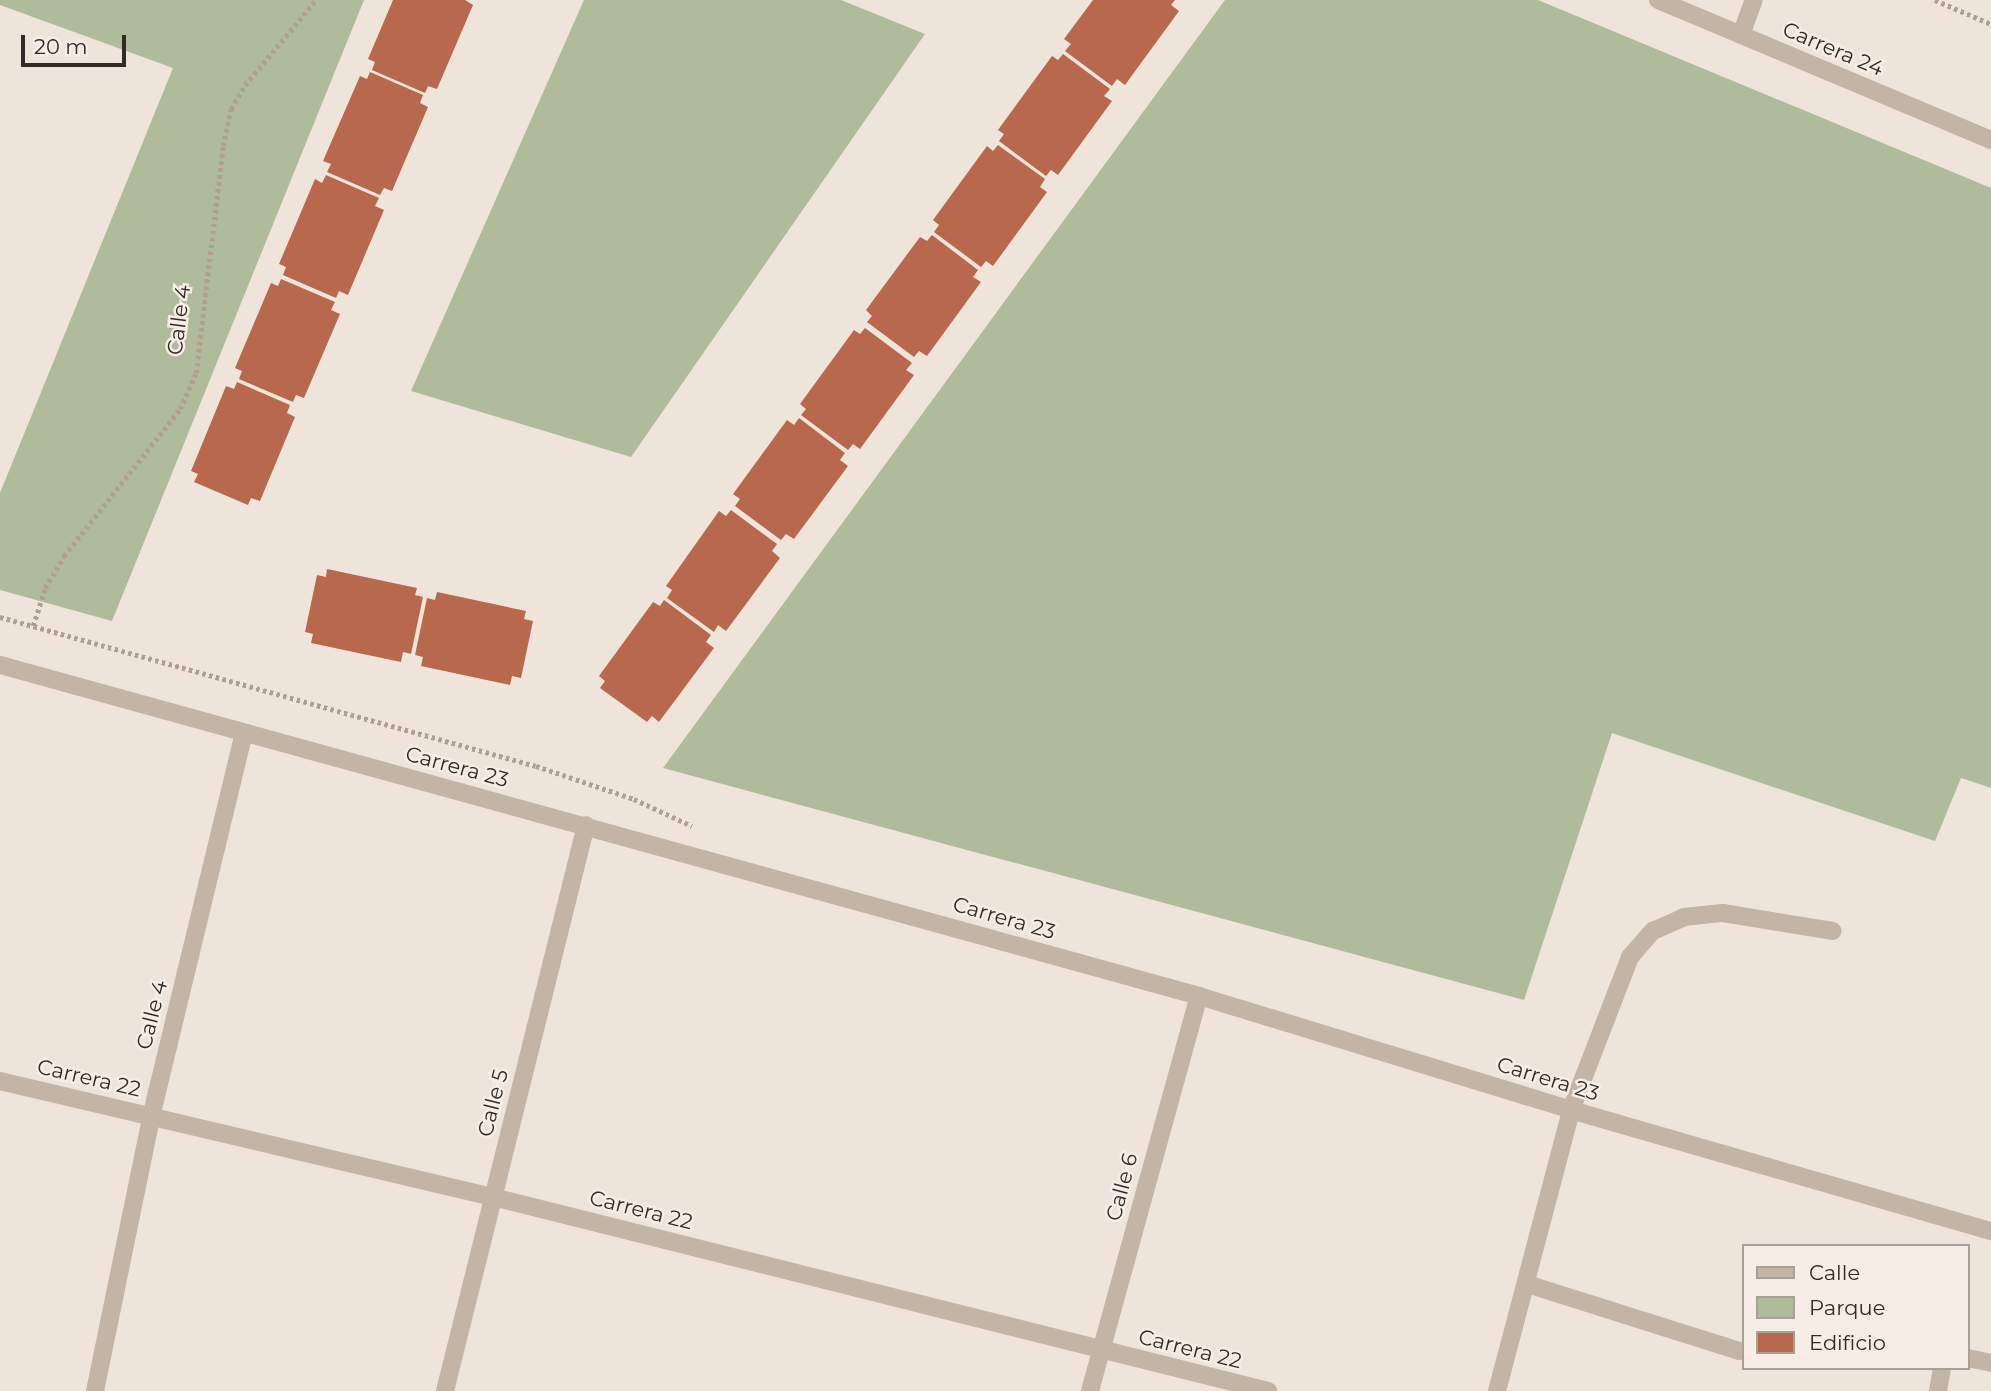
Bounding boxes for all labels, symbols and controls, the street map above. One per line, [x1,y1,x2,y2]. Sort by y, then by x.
street label: Carrera 24 [1779,16,1887,82]
scale bar [24,21,130,65]
text: 20 m [34,34,88,59]
street label: Calle 4 [162,283,196,357]
street label: Carrera 23 [403,741,511,793]
street label: Carrera 23 [950,891,1058,945]
street label: Calle 4 [131,978,173,1052]
street label: Carrera 23 [1494,1052,1602,1106]
street label: Carrera 22 [35,1054,143,1102]
street label: Calle 5 [472,1067,514,1139]
street label: Calle 6 [1101,1150,1143,1224]
street label: Carrera 22 [587,1185,695,1235]
legend [1742,1244,1970,1370]
text: Calle [1809,1260,1860,1285]
text: Parque [1809,1295,1885,1320]
street label: Carrera 22 [1136,1324,1244,1374]
text: Edificio [1809,1330,1886,1355]

